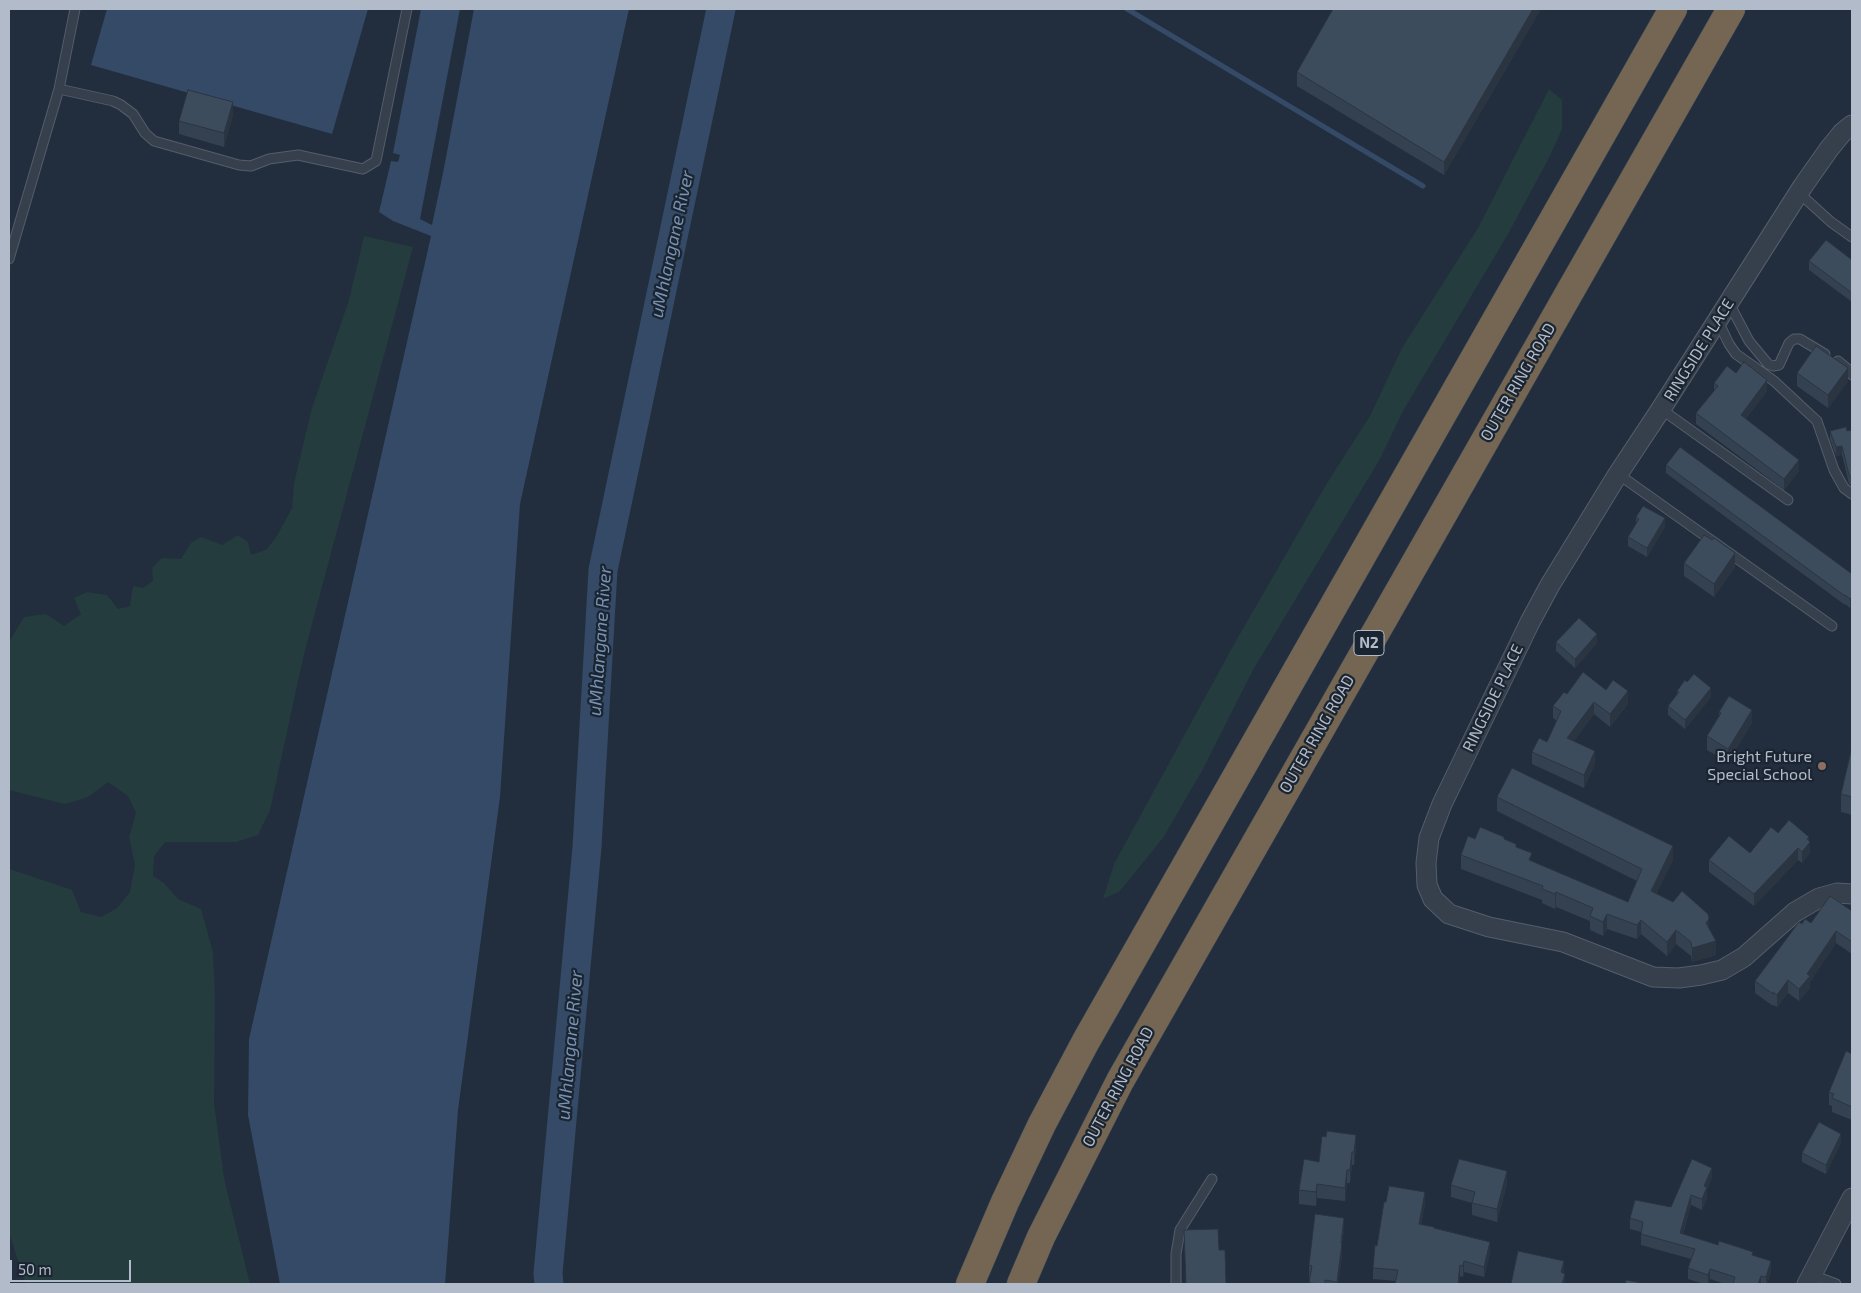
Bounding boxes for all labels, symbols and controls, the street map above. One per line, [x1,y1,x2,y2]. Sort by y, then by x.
water label: uMhlangane River [646,168,698,320]
street label: RINGSIDE PLACE [1660,295,1738,405]
street label: OUTER RING ROAD [1476,320,1560,444]
water label: uMhlangane River [584,565,616,717]
road number: N2 [1354,630,1384,656]
street label: RINGSIDE PLACE [1459,641,1527,755]
street label: OUTER RING ROAD [1275,672,1359,796]
place label: Bright Future Special School [1707,747,1812,785]
marker: Bright Future Special School [1816,760,1828,772]
water label: uMhlangane River [553,969,587,1121]
street label: OUTER RING ROAD [1078,1024,1158,1150]
scale bar [12,1250,134,1282]
text: 50 m [18,1260,52,1278]

